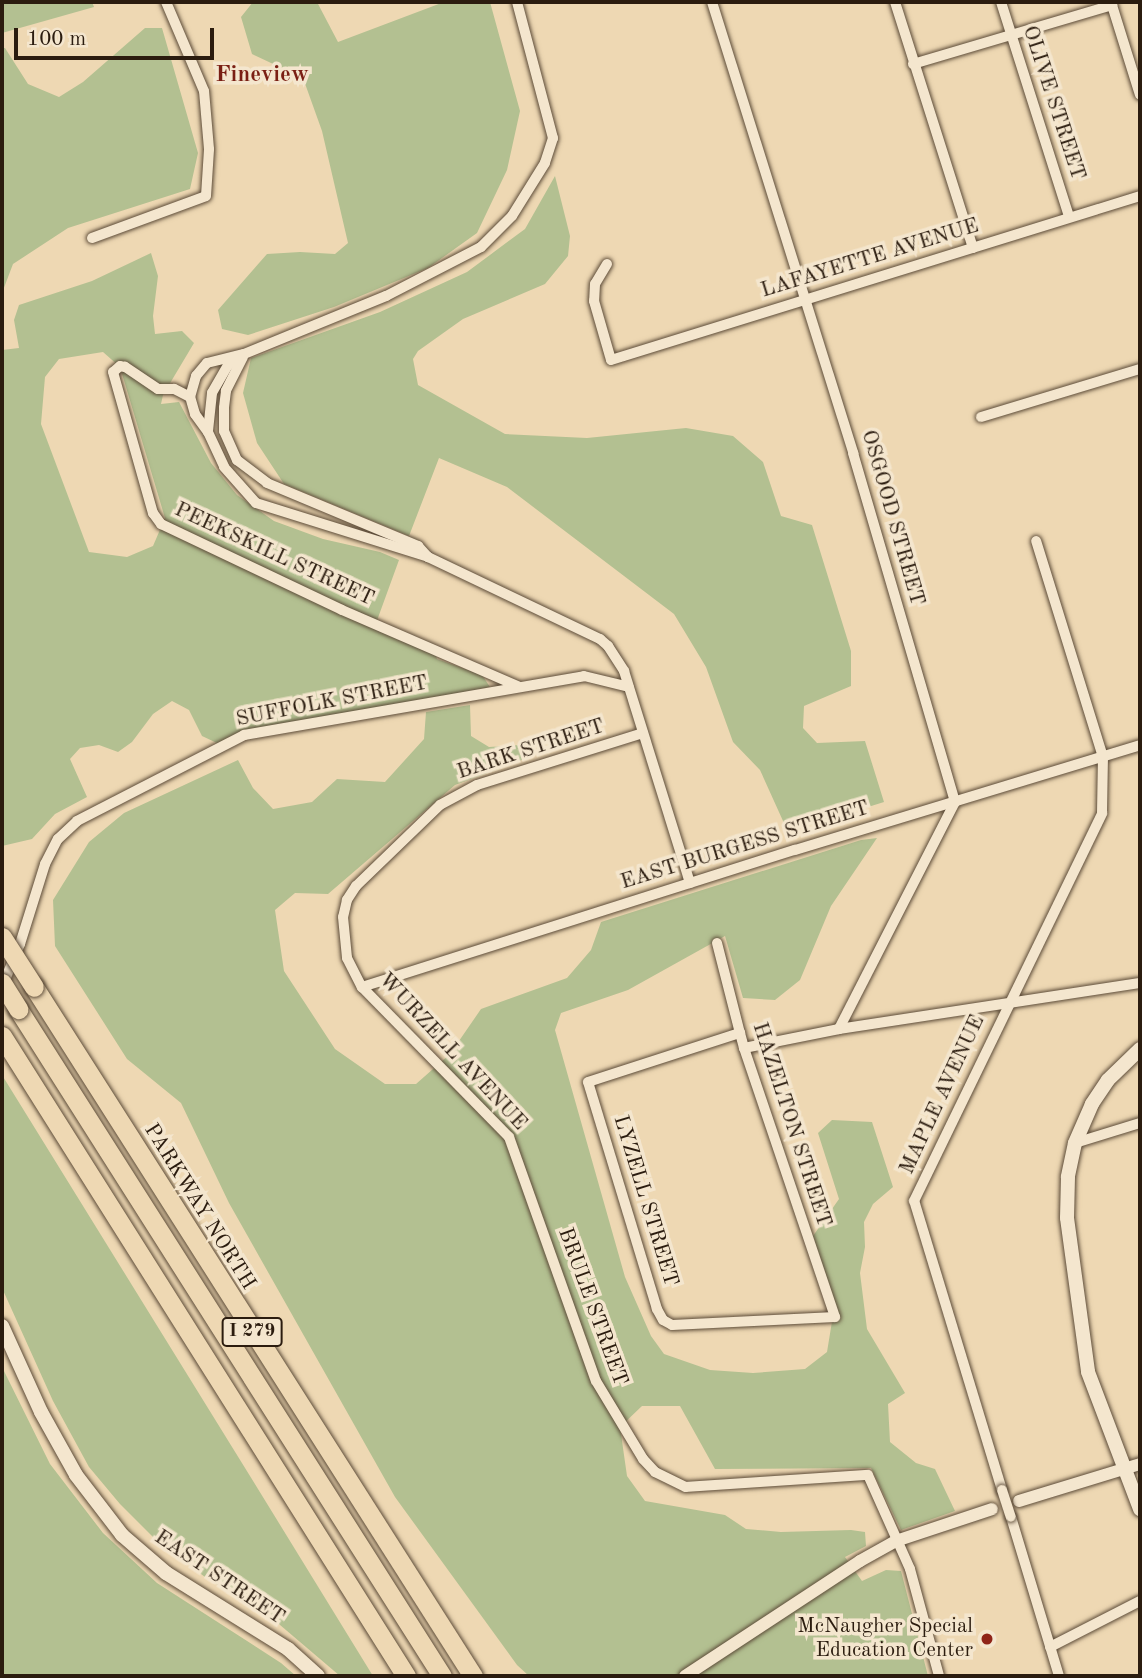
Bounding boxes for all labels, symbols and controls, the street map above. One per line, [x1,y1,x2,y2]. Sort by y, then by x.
scale bar [18,14,217,58]
street label: OLIVE STREET [1016,23,1090,183]
text: 100 m [27,29,86,50]
district label: Fineview [215,61,309,89]
street label: LAFAYETTE AVENUE [758,214,982,304]
street label: OSGOOD STREET [855,427,929,609]
street label: PEEKSKILL STREET [170,498,378,612]
street label: SUFFOLK STREET [234,671,430,733]
street label: BARK STREET [454,714,608,786]
street label: EAST BURGESS STREET [618,796,872,896]
street label: WURZELL AVENUE [372,968,532,1136]
street label: MAPLE AVENUE [895,1011,991,1179]
street label: HAZELTON STREET [746,1020,836,1230]
street label: LYZELL STREET [607,1112,683,1290]
street label: PARKWAY NORTH [138,1119,260,1295]
street label: BRULE STREET [552,1224,632,1390]
road number: I 279 [220,1316,284,1348]
street label: EAST STREET [149,1525,289,1631]
place label: McNaugher Special Education Center [797,1614,973,1664]
marker: McNaugher Special Education Center [979,1631,995,1647]

